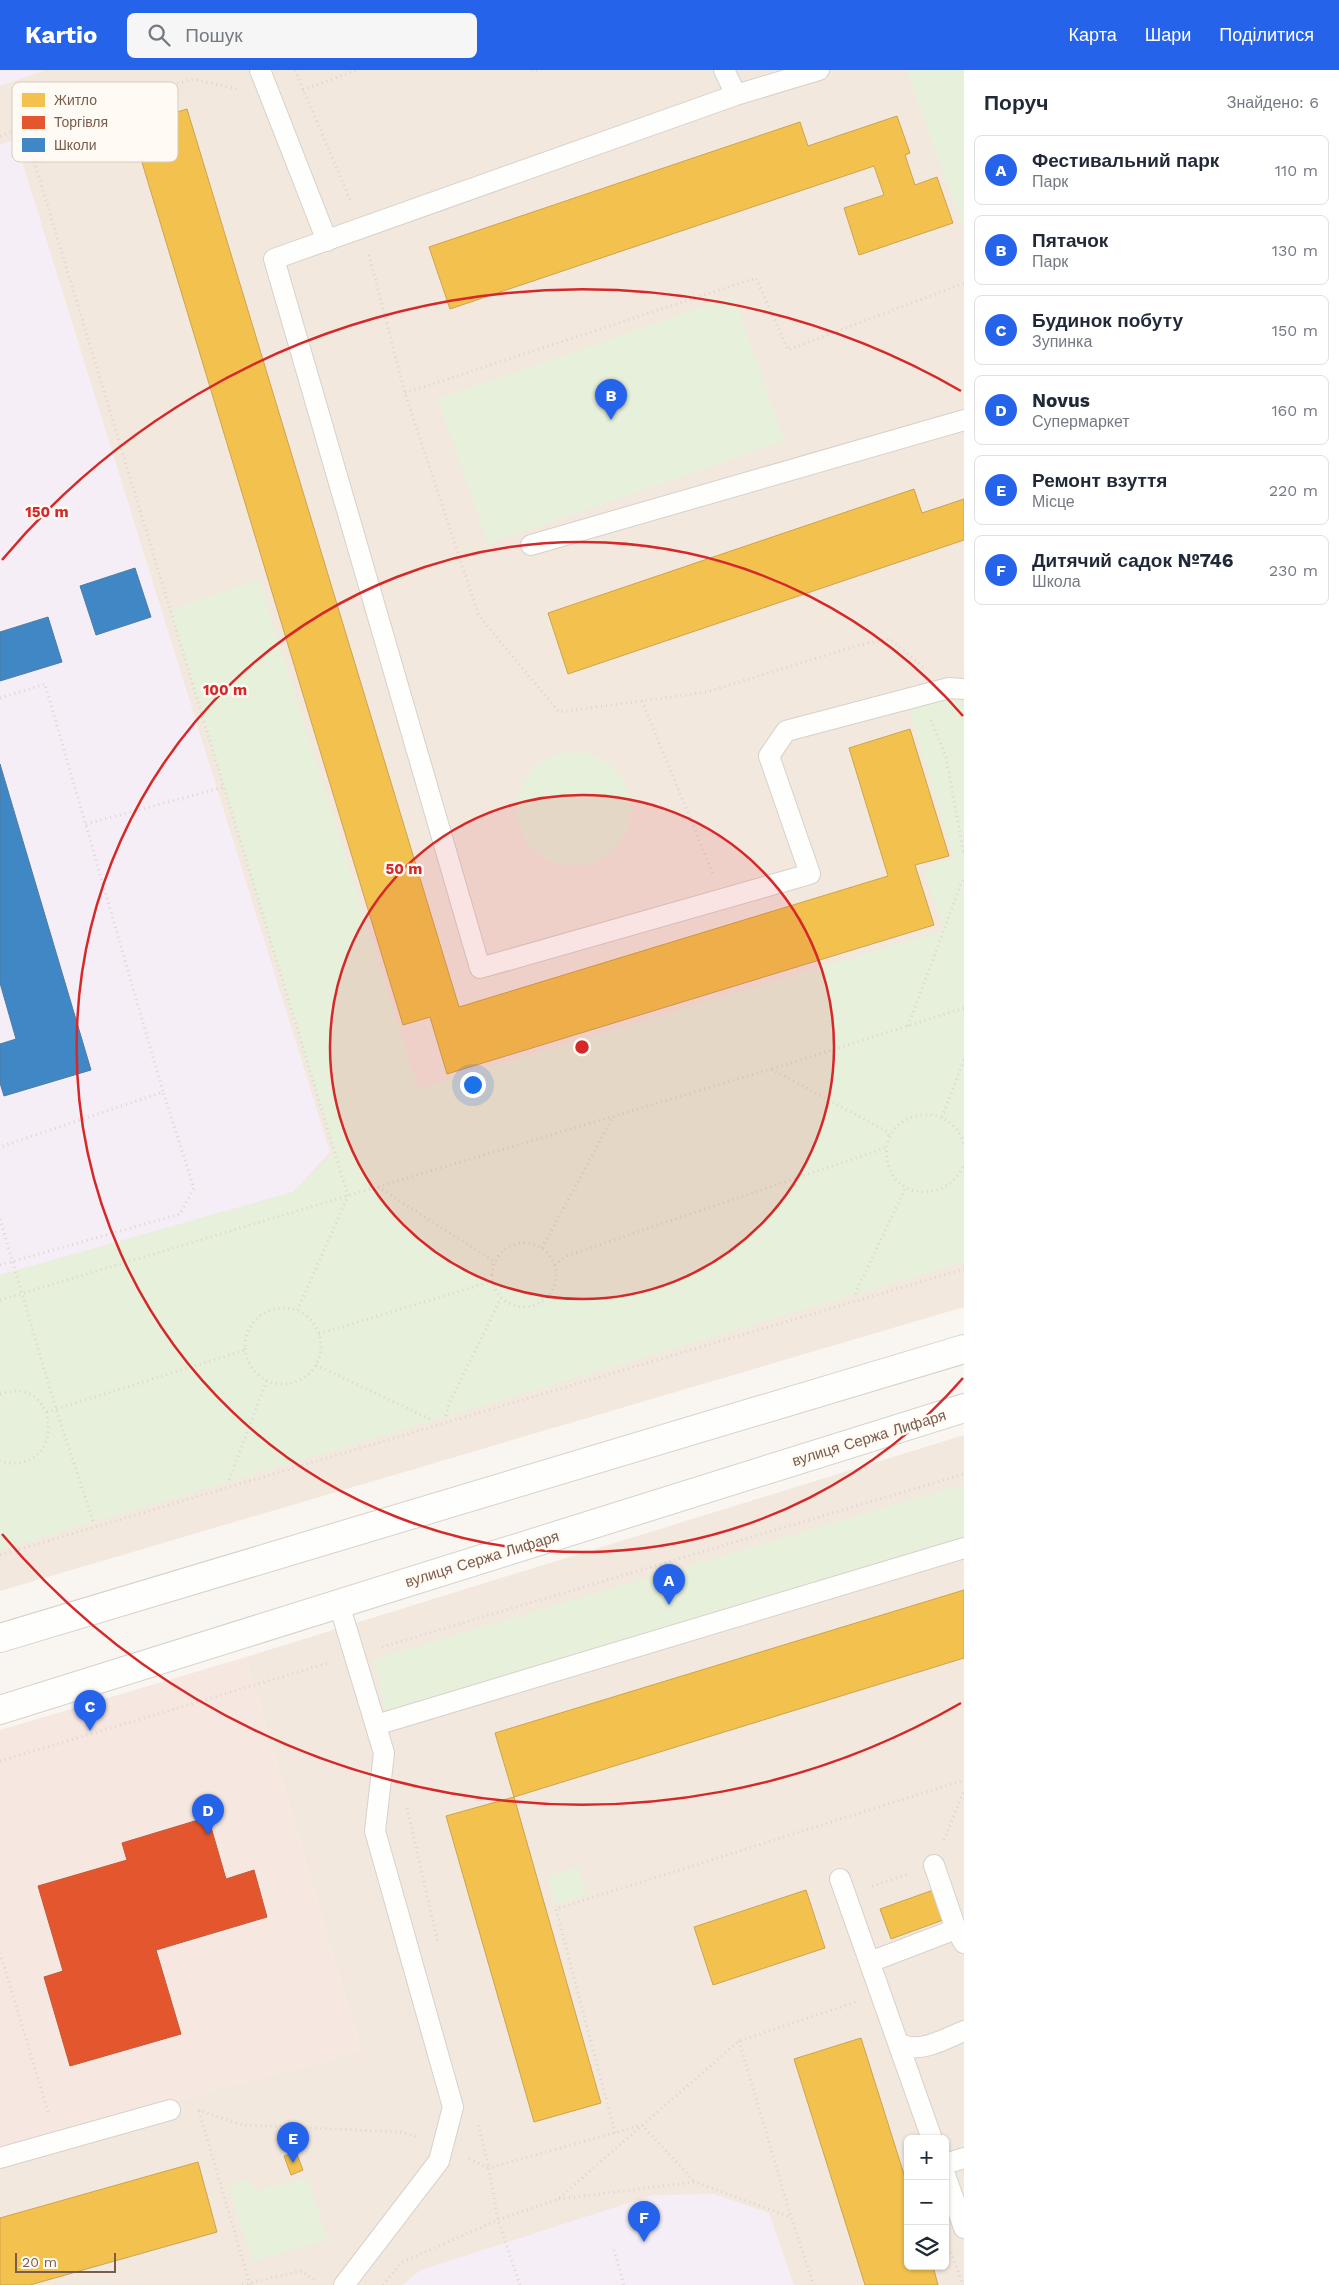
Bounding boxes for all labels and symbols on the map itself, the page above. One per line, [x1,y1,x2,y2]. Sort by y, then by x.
legend [12,82,178,162]
text: Житло [54,92,97,108]
text: Торгівля [54,114,108,130]
text: Школи [54,137,97,153]
pin: B [595,379,627,420]
text: 150 m [25,503,69,521]
text: 100 m [203,681,247,699]
text: 50 m [386,860,422,878]
centre of rings [573,1038,591,1056]
your location [460,1072,486,1098]
street label: вулиця Сержа Лифаря [790,1406,948,1470]
street label: вулиця Сержа Лифаря [403,1527,561,1591]
pin: A [653,1564,685,1605]
pin: C [74,1690,106,1731]
pin: D [192,1794,224,1835]
pin: E [277,2122,309,2163]
pin: F [628,2201,660,2242]
scale bar [15,2250,116,2273]

